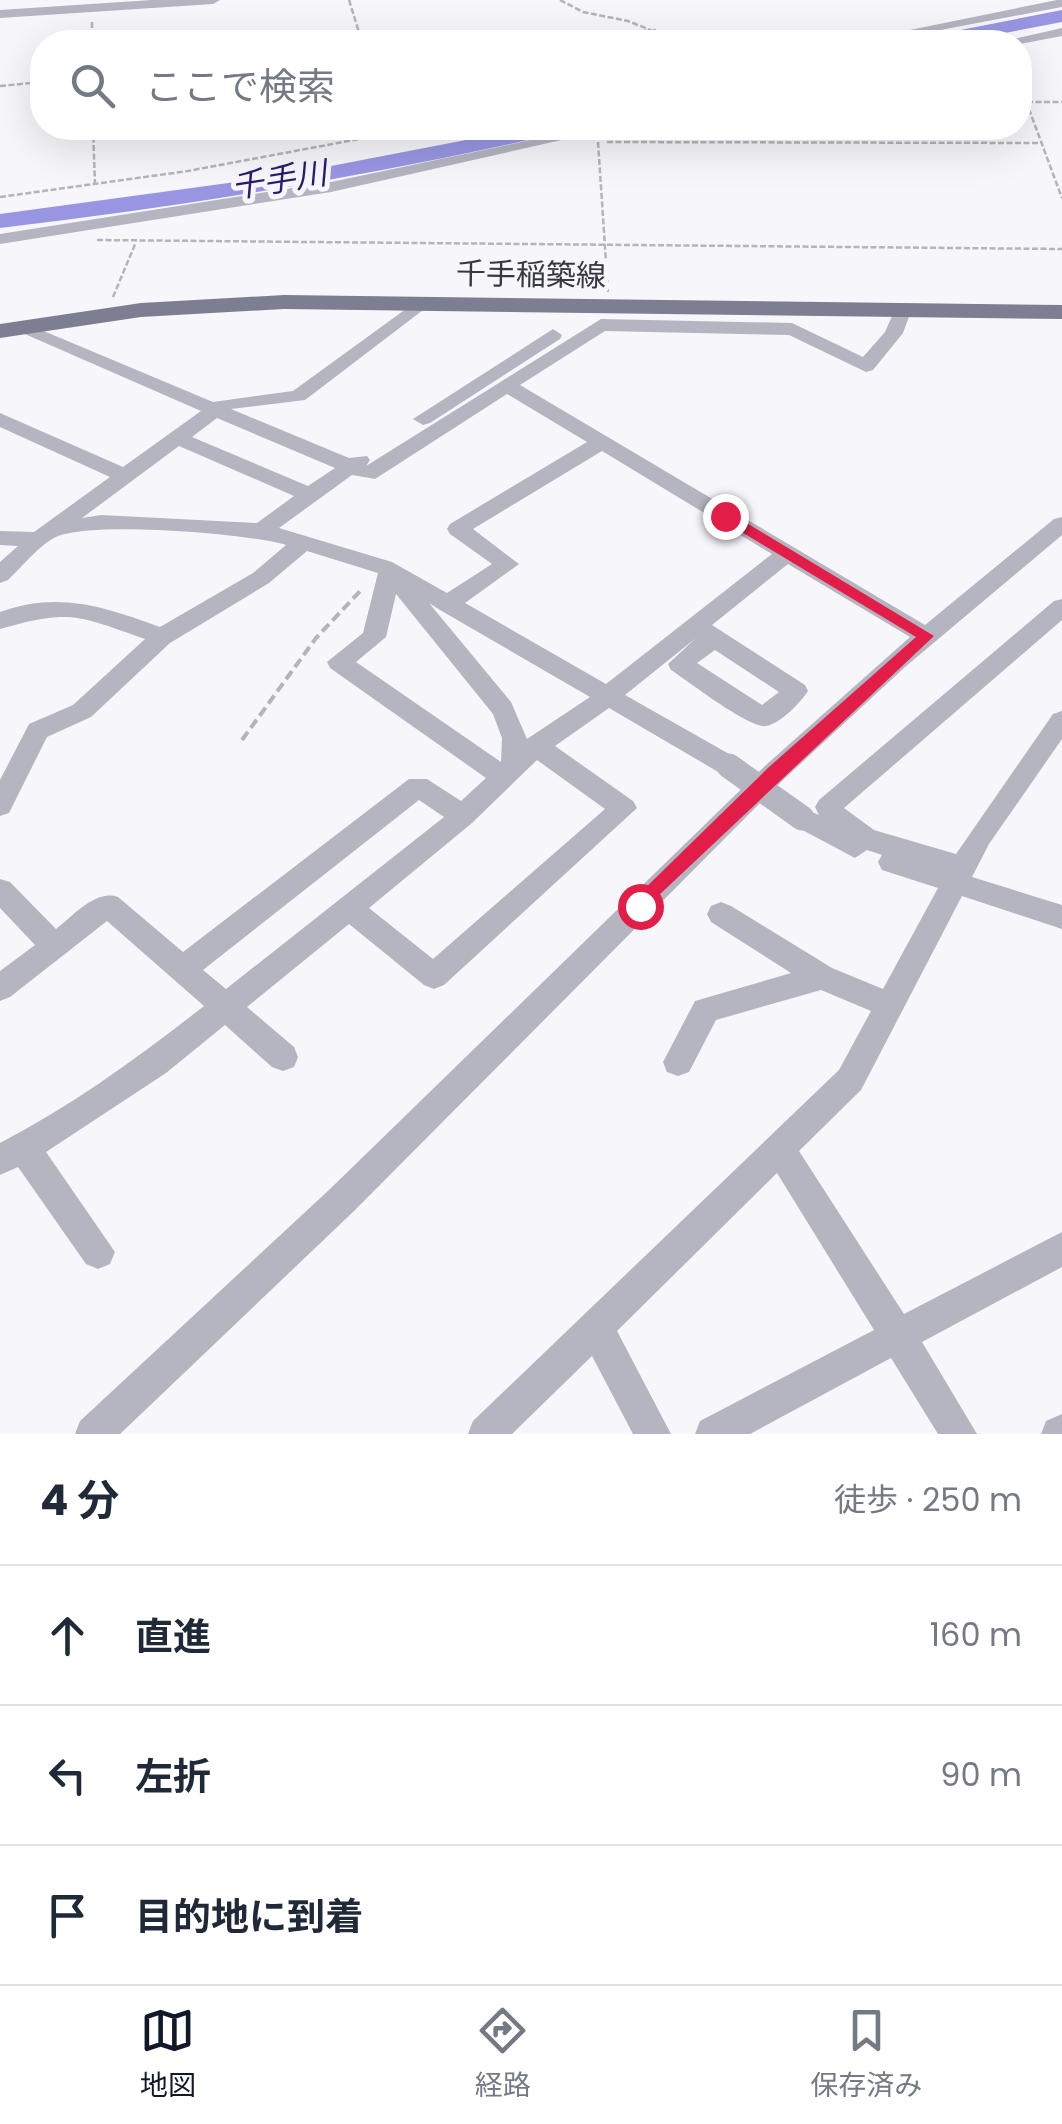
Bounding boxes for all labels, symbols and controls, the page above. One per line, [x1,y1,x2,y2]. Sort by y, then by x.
search box [30,30,1032,140]
icon: search [65,58,120,113]
text: ここで検索 [145,60,335,113]
water label: 千手川 [228,149,333,209]
street label: 千手稲築線 [456,252,606,297]
route end [703,494,749,540]
route start [618,884,664,930]
text: 4 分 [40,1471,119,1530]
text: 徒歩 · 250 m [834,1477,1022,1522]
icon: ahead [40,1608,95,1663]
text: 直進 [135,1610,211,1663]
text: 160 m [930,1612,1022,1657]
icon: left [40,1748,95,1803]
text: 左折 [135,1750,211,1803]
text: 90 m [940,1752,1022,1797]
icon: arrive [40,1888,95,1943]
text: 目的地に到着 [135,1890,363,1943]
tab: 地図 [140,2003,196,2107]
tab: 経路 [475,2003,531,2107]
tab: 保存済み [810,2003,922,2107]

